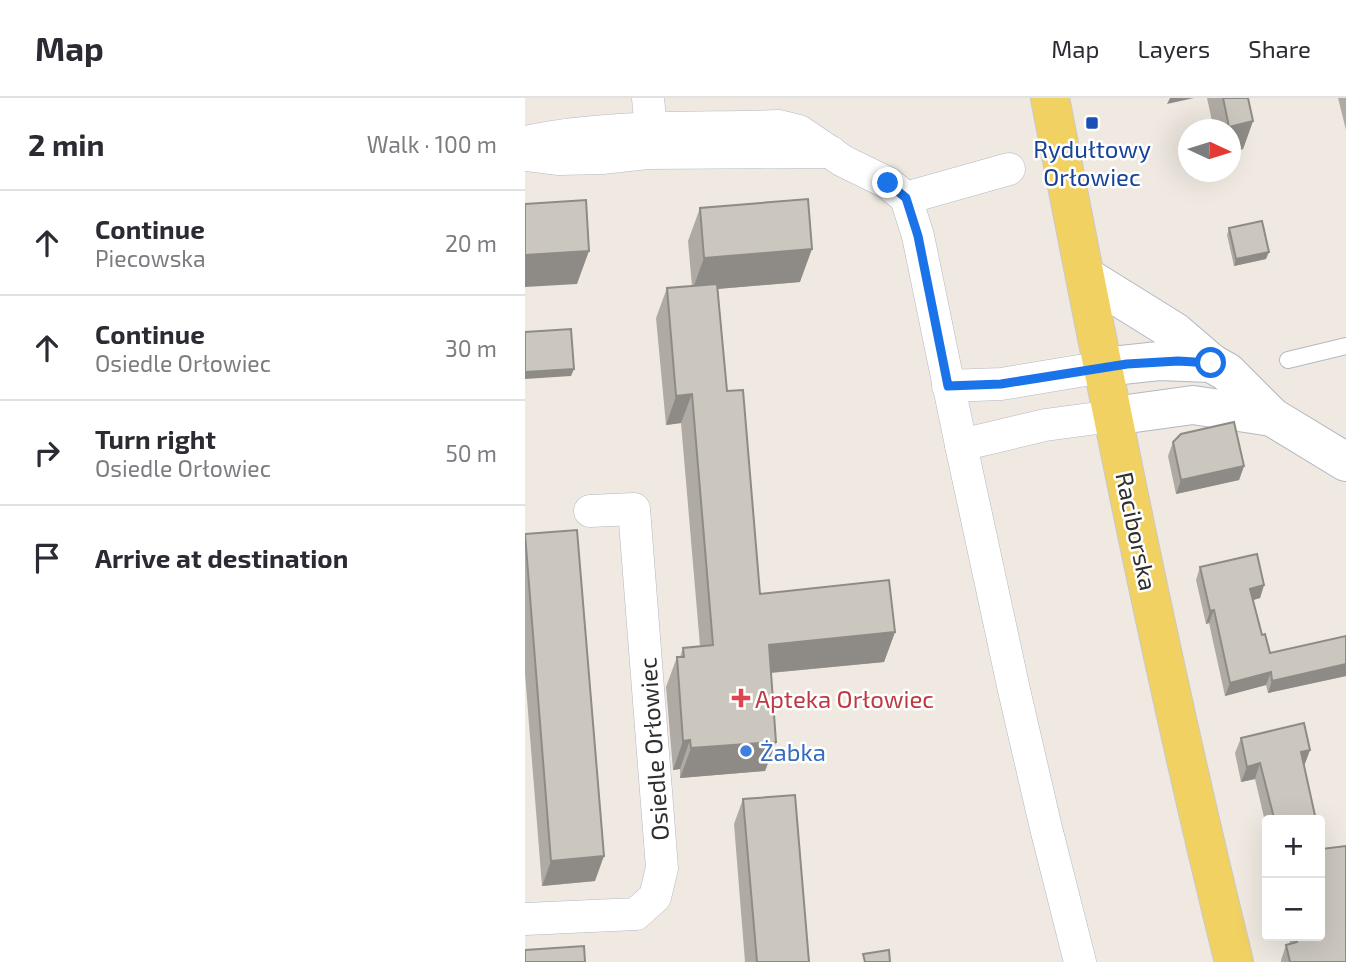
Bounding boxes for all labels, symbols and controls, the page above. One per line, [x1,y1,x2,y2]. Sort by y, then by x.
text: Map [35,28,104,68]
text: Map [1051,34,1099,63]
text: Layers [1137,34,1210,63]
text: Share [1248,34,1311,63]
marker: Rydułtowy Orłowiec [1084,115,1100,131]
north arrow [1178,119,1241,182]
text: 2 min [28,126,105,162]
text: Walk · 100 m [367,130,497,158]
place label: Rydułtowy Orłowiec [1033,134,1151,191]
route end [872,167,903,198]
text: Continue [95,213,205,244]
icon: ahead [28,224,66,262]
text: 20 m [445,229,497,257]
text: Piecowska [95,244,206,272]
text: Continue [95,318,205,349]
icon: ahead [28,329,66,367]
text: 30 m [445,334,497,362]
route start [1195,347,1226,378]
text: Osiedle Orłowiec [95,349,271,377]
text: Turn right [95,423,216,454]
icon: right [28,434,66,472]
text: 50 m [446,439,497,467]
text: Osiedle Orłowiec [95,454,271,482]
street label: Raciborska [1110,469,1164,593]
icon: arrive [28,539,66,577]
text: Arrive at destination [95,542,348,573]
street label: Osiedle Orłowiec [632,656,674,842]
place label: Apteka Orłowiec [755,684,934,713]
marker: Apteka Orłowiec [733,690,749,706]
place label: Żabka [760,737,826,766]
marker: Żabka [738,743,754,759]
map controls [1262,815,1325,941]
button: + [1262,815,1325,878]
button: − [1262,878,1325,941]

